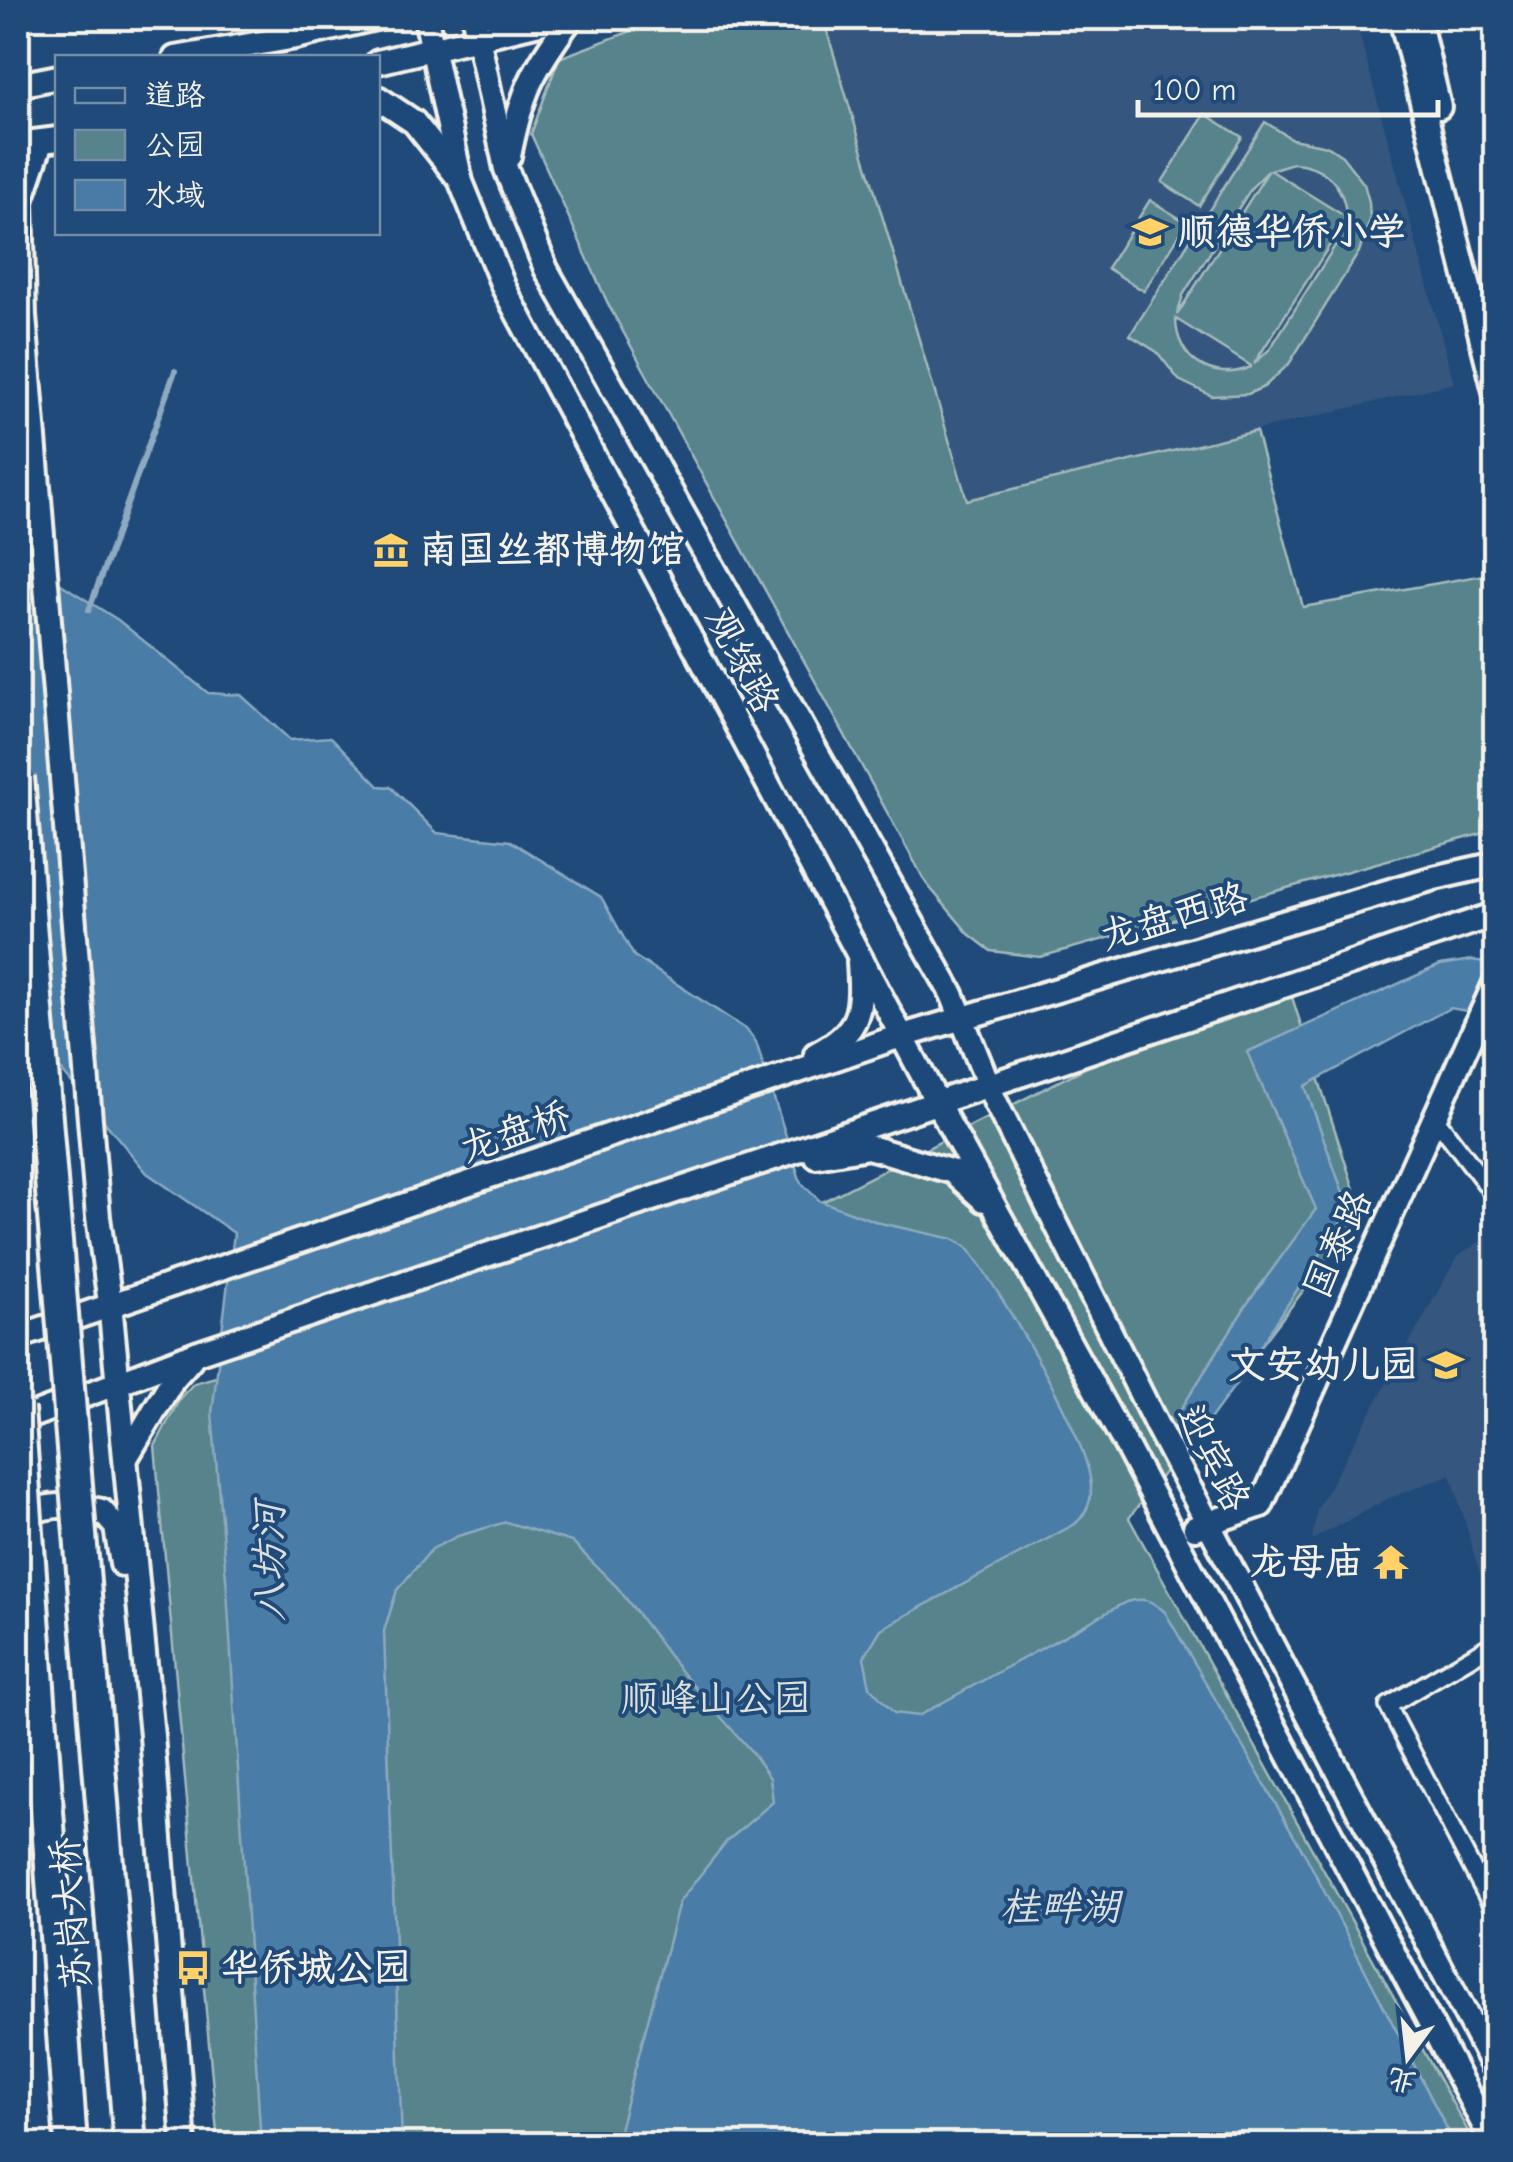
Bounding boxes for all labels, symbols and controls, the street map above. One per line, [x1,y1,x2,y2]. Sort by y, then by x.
legend [55,55,380,235]
scale bar [1138,55,1438,117]
text: 100 m [1153,73,1236,108]
text: 道路 [145,78,205,113]
text: 公园 [145,128,205,163]
text: 水域 [145,178,205,213]
place label: 顺德华侨小学 [1178,210,1406,254]
school or university icon: 顺德华侨小学 [1131,213,1169,251]
place label: 南国丝都博物馆 [419,528,685,572]
museum icon: 南国丝都博物馆 [372,531,410,569]
street label: 观绿路 [696,599,788,721]
street label: 龙盘西路 [1095,875,1253,959]
street label: 龙盘桥 [454,1093,576,1171]
street label: 国泰路 [1295,1183,1381,1305]
place label: 文安幼儿园 [1228,1343,1418,1387]
school or university icon: 文安幼儿园 [1427,1346,1465,1384]
street label: 迎宾路 [1168,1397,1258,1519]
water label: 八坊河 [246,1496,294,1622]
place label: 龙母庙 [1249,1540,1363,1584]
temple icon: 龙母庙 [1372,1543,1410,1581]
park label: 顺峰山公园 [621,1677,811,1721]
street label: 苏岗大桥 [42,1835,100,1991]
water label: 桂畔湖 [1000,1884,1124,1930]
place label: 华侨城公园 [221,1946,411,1990]
bus stop icon: 华侨城公园 [174,1949,212,1987]
north arrow [1358,2007,1458,2107]
text: 北 [1384,2061,1419,2099]

